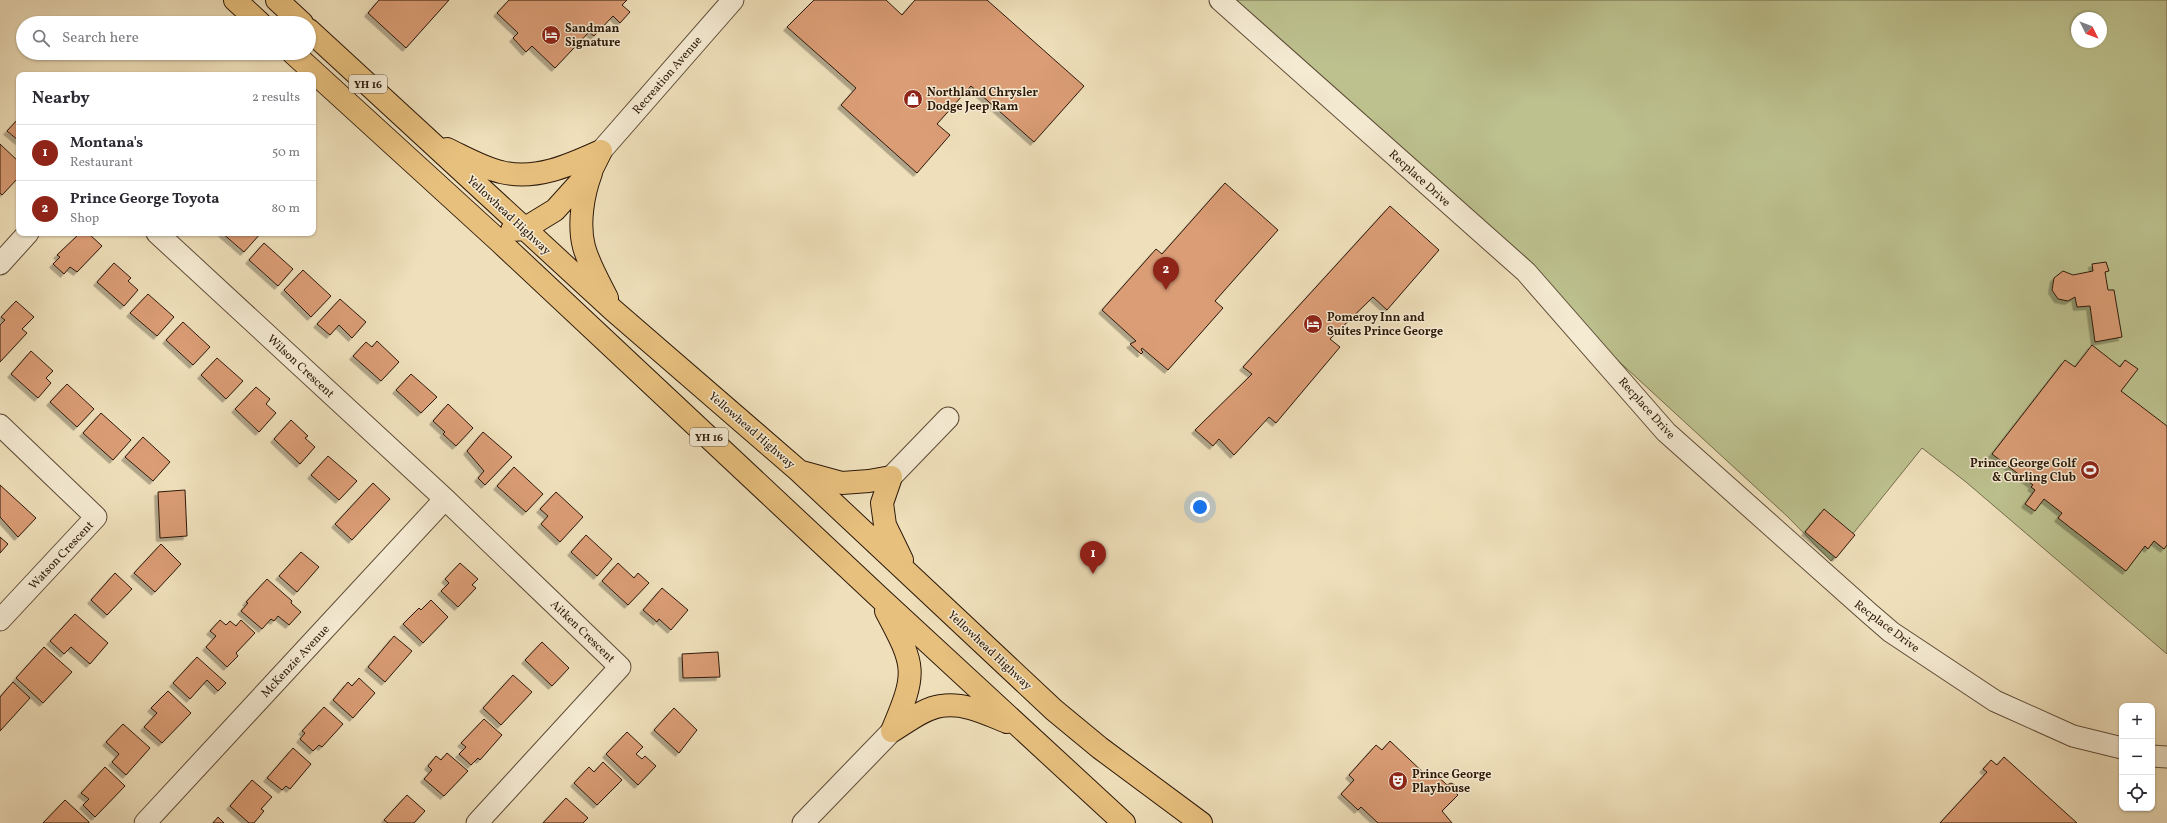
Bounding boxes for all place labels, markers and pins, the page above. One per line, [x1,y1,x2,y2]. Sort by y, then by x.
place label: Sandman Signature [565,21,621,51]
hotel icon: Sandman Signature [540,24,562,46]
place label: Northland Chrysler Dodge Jeep Ram [927,85,1038,115]
shop icon: Northland Chrysler Dodge Jeep Ram [902,88,924,110]
pin: 2 [1153,257,1179,290]
place label: Pomeroy Inn and Suites Prince George [1327,310,1443,340]
hotel icon: Pomeroy Inn and Suites Prince George [1302,313,1324,335]
place label: Prince George Golf & Curling Club [1970,456,2077,486]
sports icon: Prince George Golf & Curling Club [2079,459,2101,481]
pin: 1 [1080,541,1106,574]
place label: Prince George Playhouse [1412,767,1491,797]
theatre icon: Prince George Playhouse [1387,770,1409,792]

